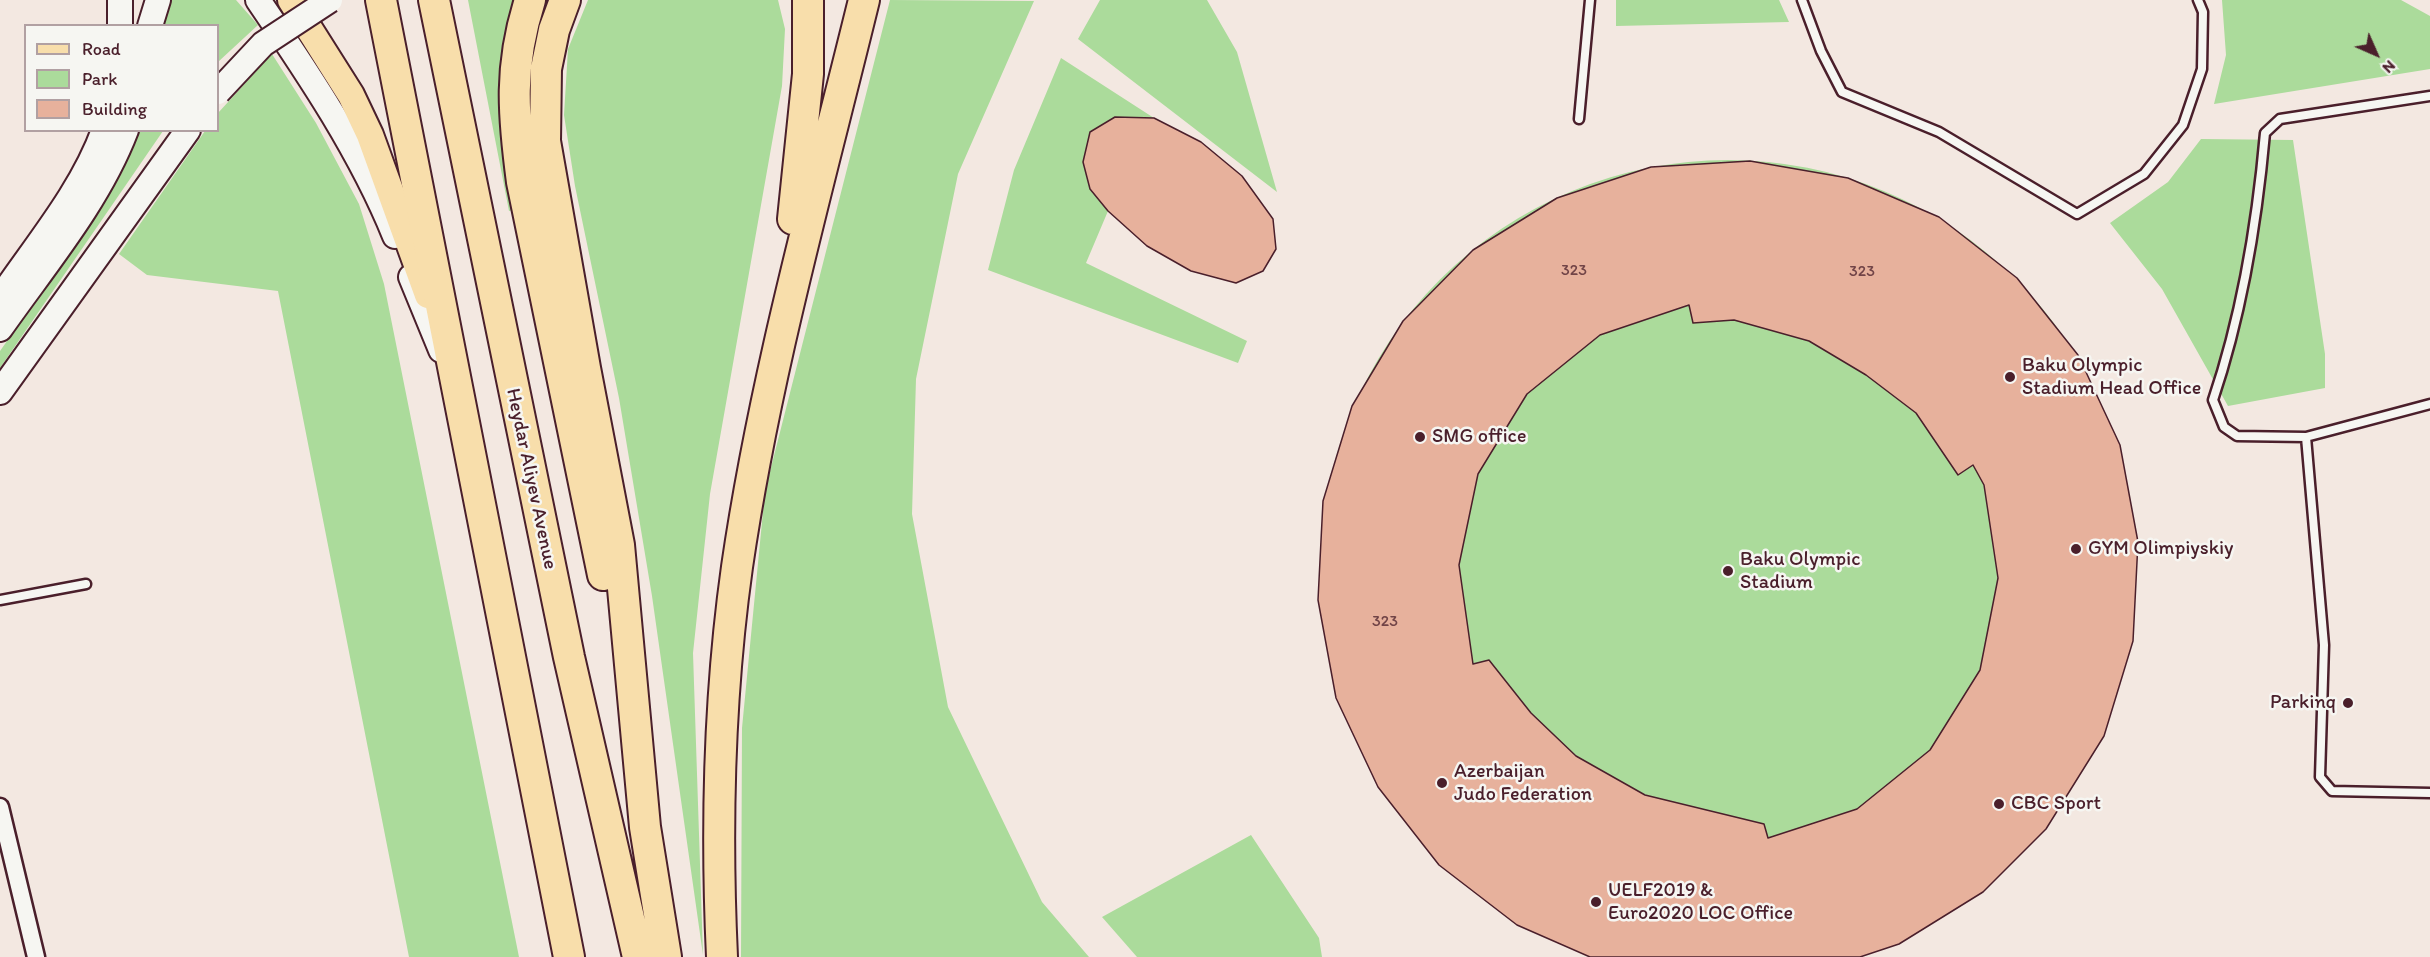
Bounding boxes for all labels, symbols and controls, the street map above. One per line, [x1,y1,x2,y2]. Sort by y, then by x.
legend [24,24,219,132]
north arrow [2346,24,2406,84]
text: Road [82,38,121,60]
text: N [2379,57,2400,78]
text: Park [82,68,117,90]
text: Building [82,98,147,120]
house number: 323 [1561,261,1587,281]
house number: 323 [1849,262,1875,282]
place label: Baku Olympic Stadium Head Office [2022,354,2201,401]
marker: Baku Olympic Stadium Head Office [2003,370,2017,384]
street label: Heydar Aliyev Avenue [500,386,562,572]
place label: SMG office [1432,425,1526,449]
marker: SMG office [1413,430,1427,444]
place label: GYM Olimpiyskiy [2088,537,2233,561]
marker: GYM Olimpiyskiy [2069,542,2083,556]
place label: Baku Olympic Stadium [1740,548,1860,595]
marker: Baku Olympic Stadium [1721,564,1735,578]
house number: 323 [1372,612,1398,632]
place label: Parkinq [2270,691,2336,715]
marker: Parkinq [2341,696,2355,710]
place label: Azerbaijan Judo Federation [1454,760,1592,807]
marker: Azerbaijan Judo Federation [1435,776,1449,790]
place label: CBC Sport [2011,792,2101,816]
marker: CBC Sport [1992,797,2006,811]
place label: UELF2019 & Euro2020 LOC Office [1608,879,1793,926]
marker: UELF2019 & Euro2020 LOC Office [1589,895,1603,909]

